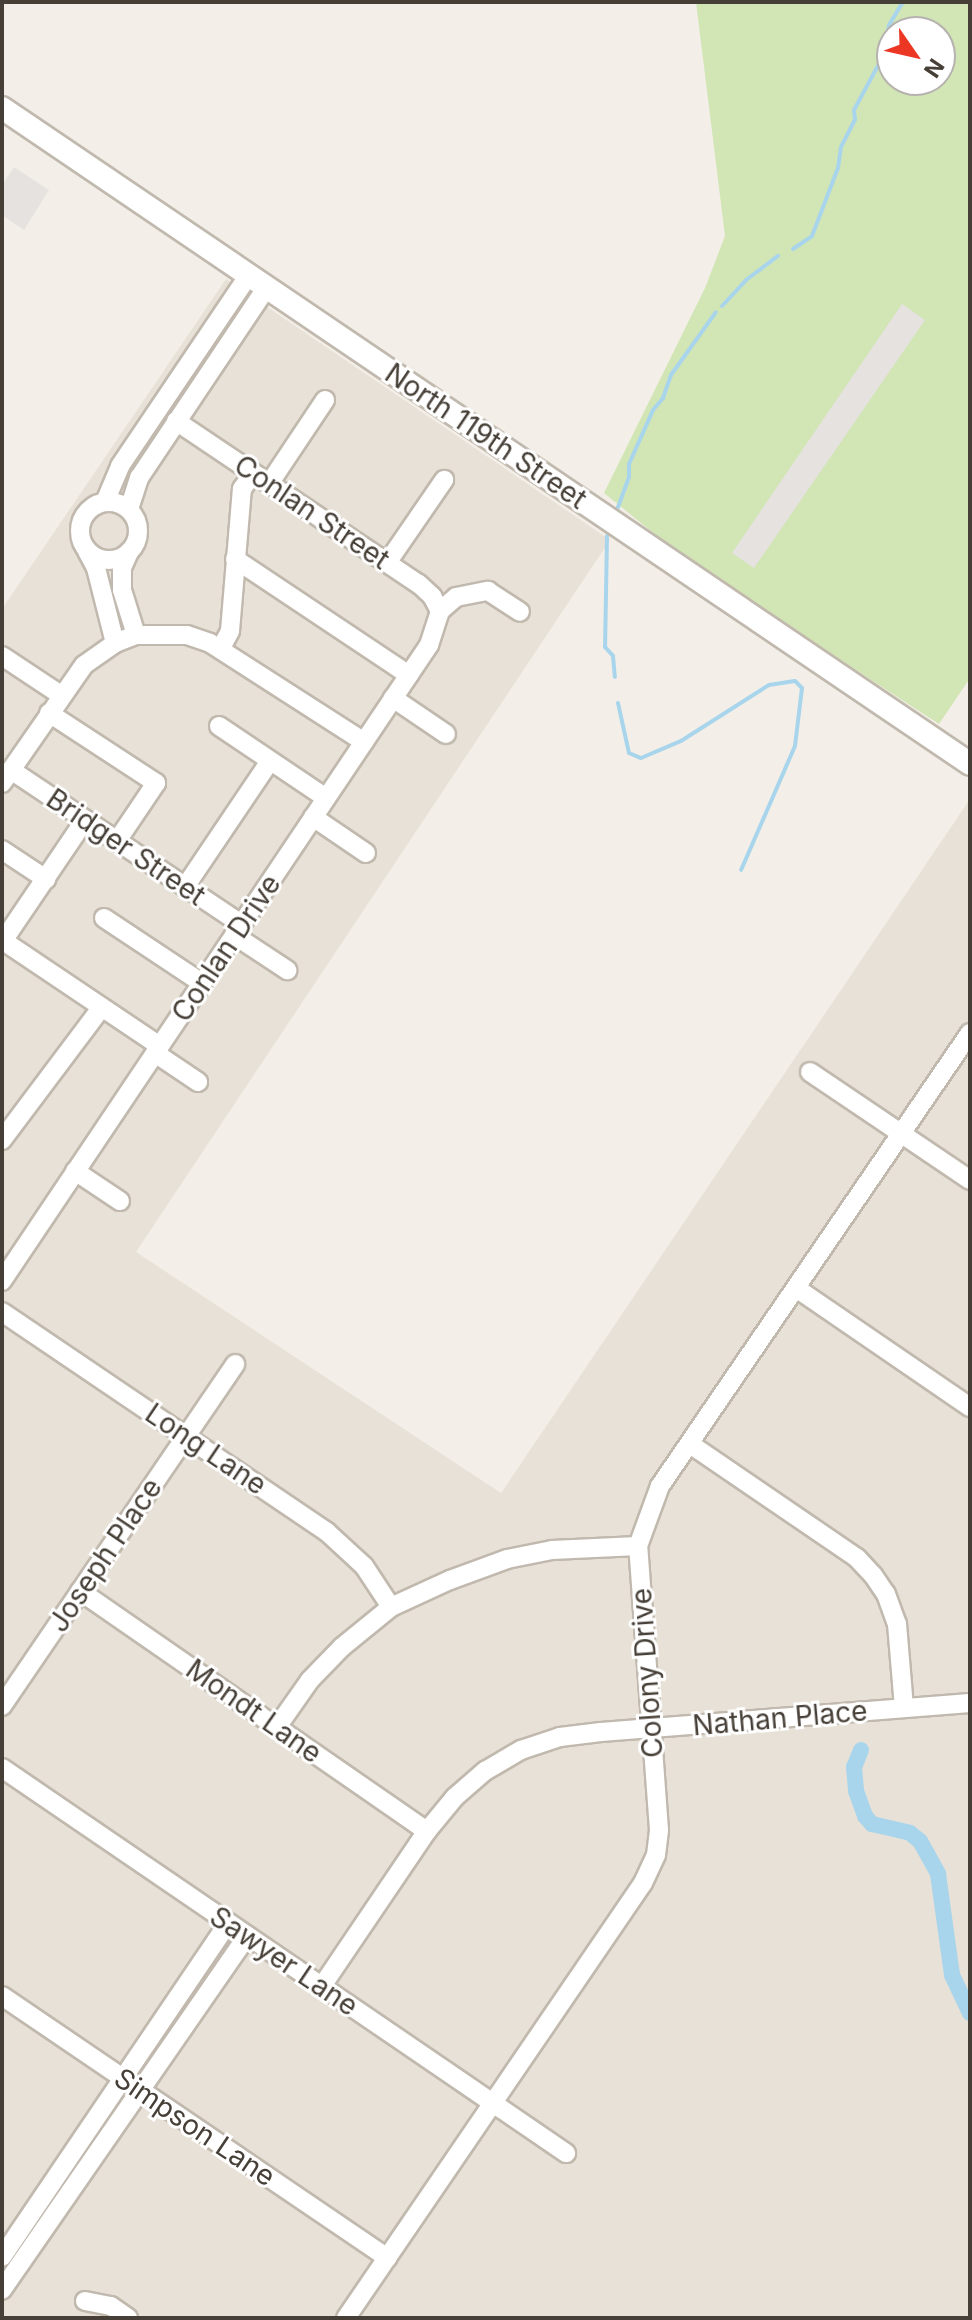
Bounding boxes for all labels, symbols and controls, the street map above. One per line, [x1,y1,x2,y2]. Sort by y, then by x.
north arrow [876,16,956,96]
text: N [919,54,950,83]
street label: North 119th Street [379,356,593,516]
street label: Conlan Street [228,448,396,576]
street label: Bridger Street [40,782,212,912]
street label: Conlan Drive [164,868,288,1028]
street label: Long Lane [139,1396,273,1502]
street label: Joseph Place [41,1472,169,1638]
street label: Colony Drive [624,1587,670,1759]
street label: Mondt Lane [180,1652,328,1770]
street label: Nathan Place [691,1694,869,1742]
street label: Sawyer Lane [204,1899,364,2023]
street label: Simpson Lane [108,2061,282,2193]

